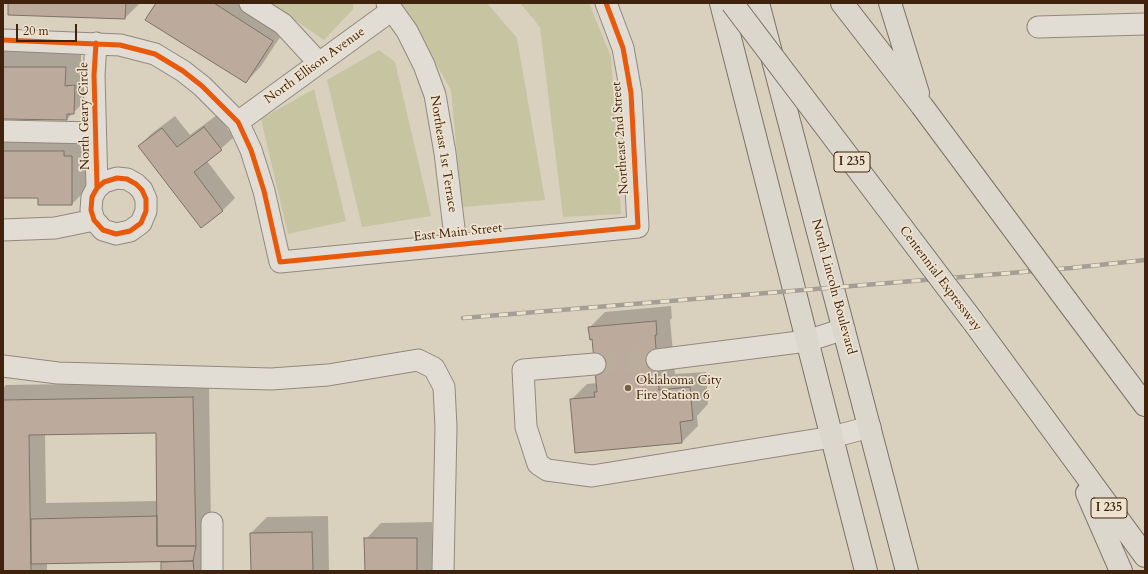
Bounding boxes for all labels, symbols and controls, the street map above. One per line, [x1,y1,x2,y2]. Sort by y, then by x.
scale bar [18,16,79,42]
text: 20 m [23,23,49,39]
street label: North Ellison Avenue [262,24,368,108]
street label: North Geary Circle [76,62,94,170]
street label: Northeast 2nd Street [609,81,633,195]
street label: Northeast 1st Terrace [426,94,460,214]
road number: I 235 [834,152,870,172]
street label: North Lincoln Boulevard [807,218,859,356]
street label: East Main Street [413,221,503,245]
street label: Centennial Expressway [895,223,985,335]
place label: Oklahoma City Fire Station 6 [636,373,722,404]
marker: Oklahoma City Fire Station 6 [623,383,633,393]
road number: I 235 [1091,498,1127,518]

